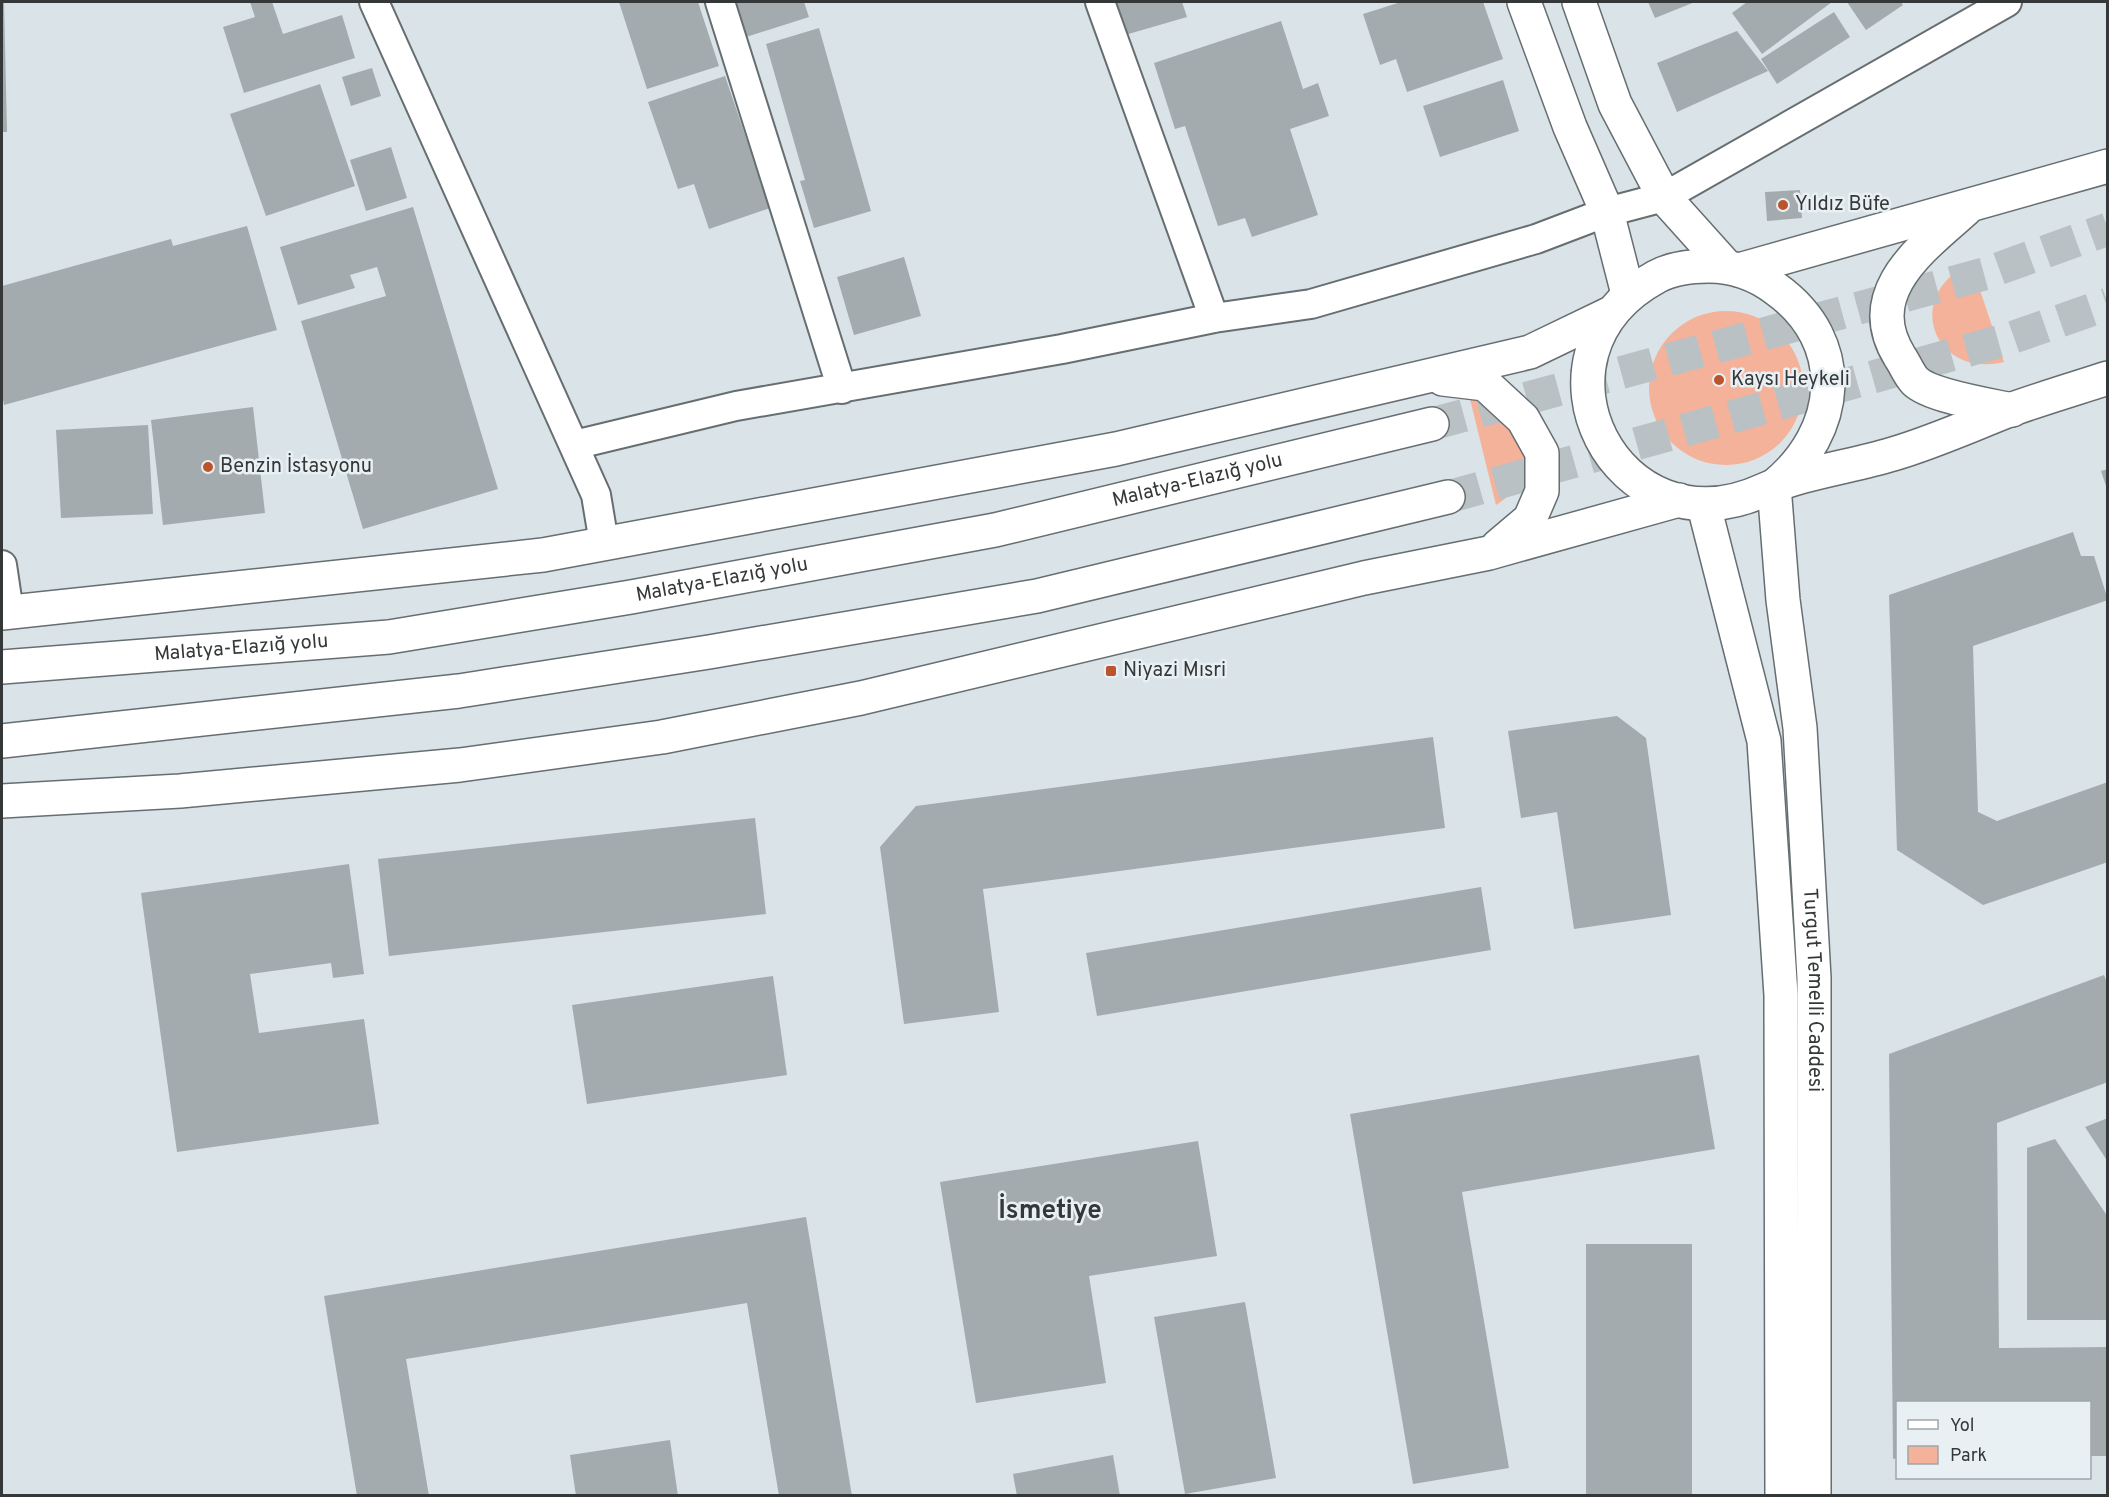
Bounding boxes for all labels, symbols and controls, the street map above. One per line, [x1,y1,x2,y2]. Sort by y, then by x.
place label: Yıldız Büfe [1795,192,1890,218]
marker: Yıldız Büfe [1776,198,1790,212]
place label: Kaysı Heykeli [1731,367,1850,393]
marker: Kaysı Heykeli [1712,373,1726,387]
street label: Malatya-Elazığ yolu [1110,448,1285,514]
place label: Benzin İstasyonu [220,453,372,480]
marker: Benzin İstasyonu [201,460,215,474]
street label: Malatya-Elazığ yolu [634,552,810,609]
street label: Malatya-Elazığ yolu [153,629,329,668]
place label: Niyazi Mısri [1123,658,1226,684]
marker: Niyazi Mısri [1104,664,1118,678]
street label: Turgut Temelli Caddesi [1796,888,1827,1092]
district label: İsmetiye [998,1193,1102,1228]
legend [1896,1401,2091,1479]
text: Yol [1950,1415,1975,1438]
text: Park [1950,1445,1987,1468]

